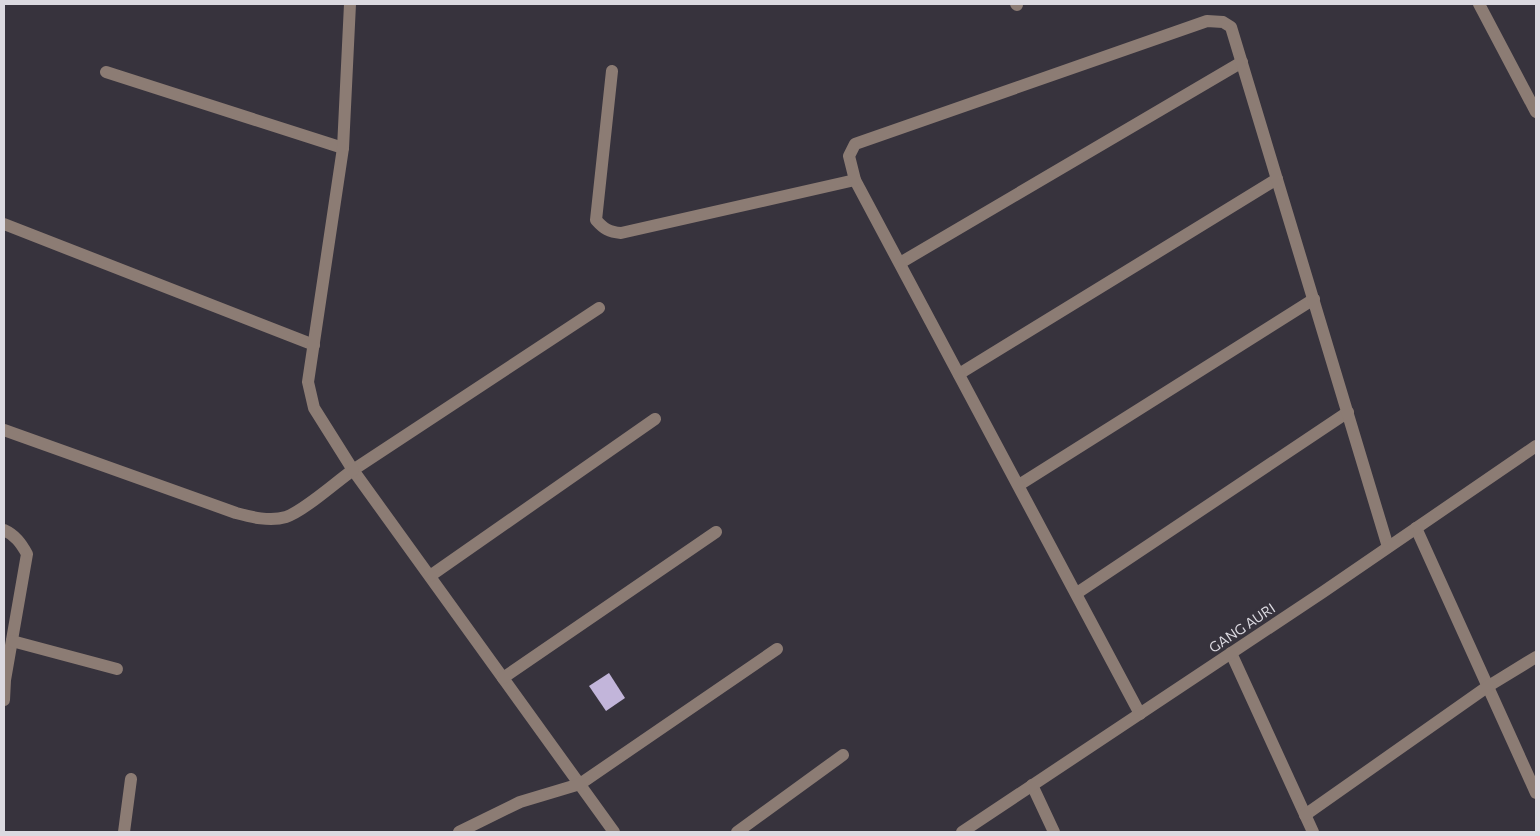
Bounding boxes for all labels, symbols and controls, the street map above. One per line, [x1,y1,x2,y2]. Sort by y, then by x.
street label: GANG AURI [1205,599,1278,656]

